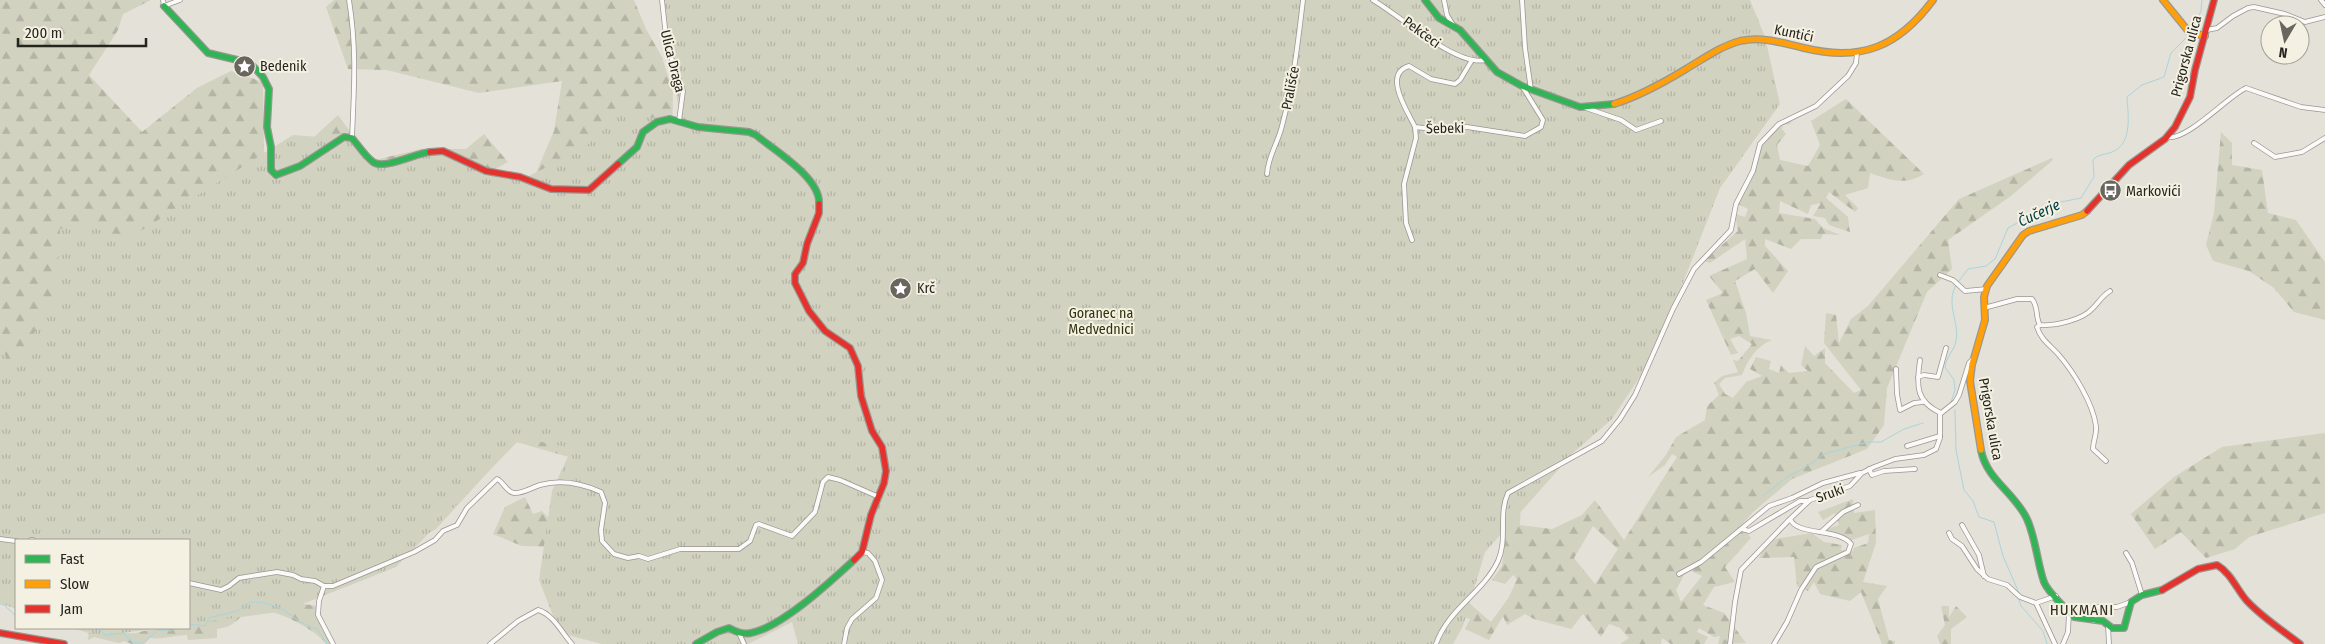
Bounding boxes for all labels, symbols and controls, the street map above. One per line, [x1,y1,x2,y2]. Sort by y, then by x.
street label: Pekčeci [1400,13,1444,52]
street label: Prigorska ulica [2167,13,2206,99]
scale bar [18,15,145,47]
north arrow [2260,15,2310,65]
street label: Kuntići [1773,21,1815,46]
text: 200 m [25,24,62,42]
street label: Ulica Draga [657,28,689,94]
text: N [2278,43,2289,61]
place icon: Bedenik [232,54,256,78]
place label: Bedenik [260,58,307,75]
street label: Prališće [1278,65,1303,111]
street label: Šebeki [1426,119,1464,137]
bus stop icon: Markovići [2098,179,2122,203]
place label: Markovići [2126,183,2181,200]
water label: Čučerje [2015,195,2063,231]
place icon: Krč [889,276,913,300]
place label: Krč [917,280,935,297]
park label: Goranec na Medvednici [1068,305,1134,338]
street label: Prigorska ulica [1975,376,2006,462]
street label: Sruki [1814,480,1847,506]
legend [15,539,190,629]
text: Fast [60,550,84,568]
text: Slow [60,575,89,593]
text: Jam [60,600,83,618]
district label: HUKMANI [2050,601,2114,619]

